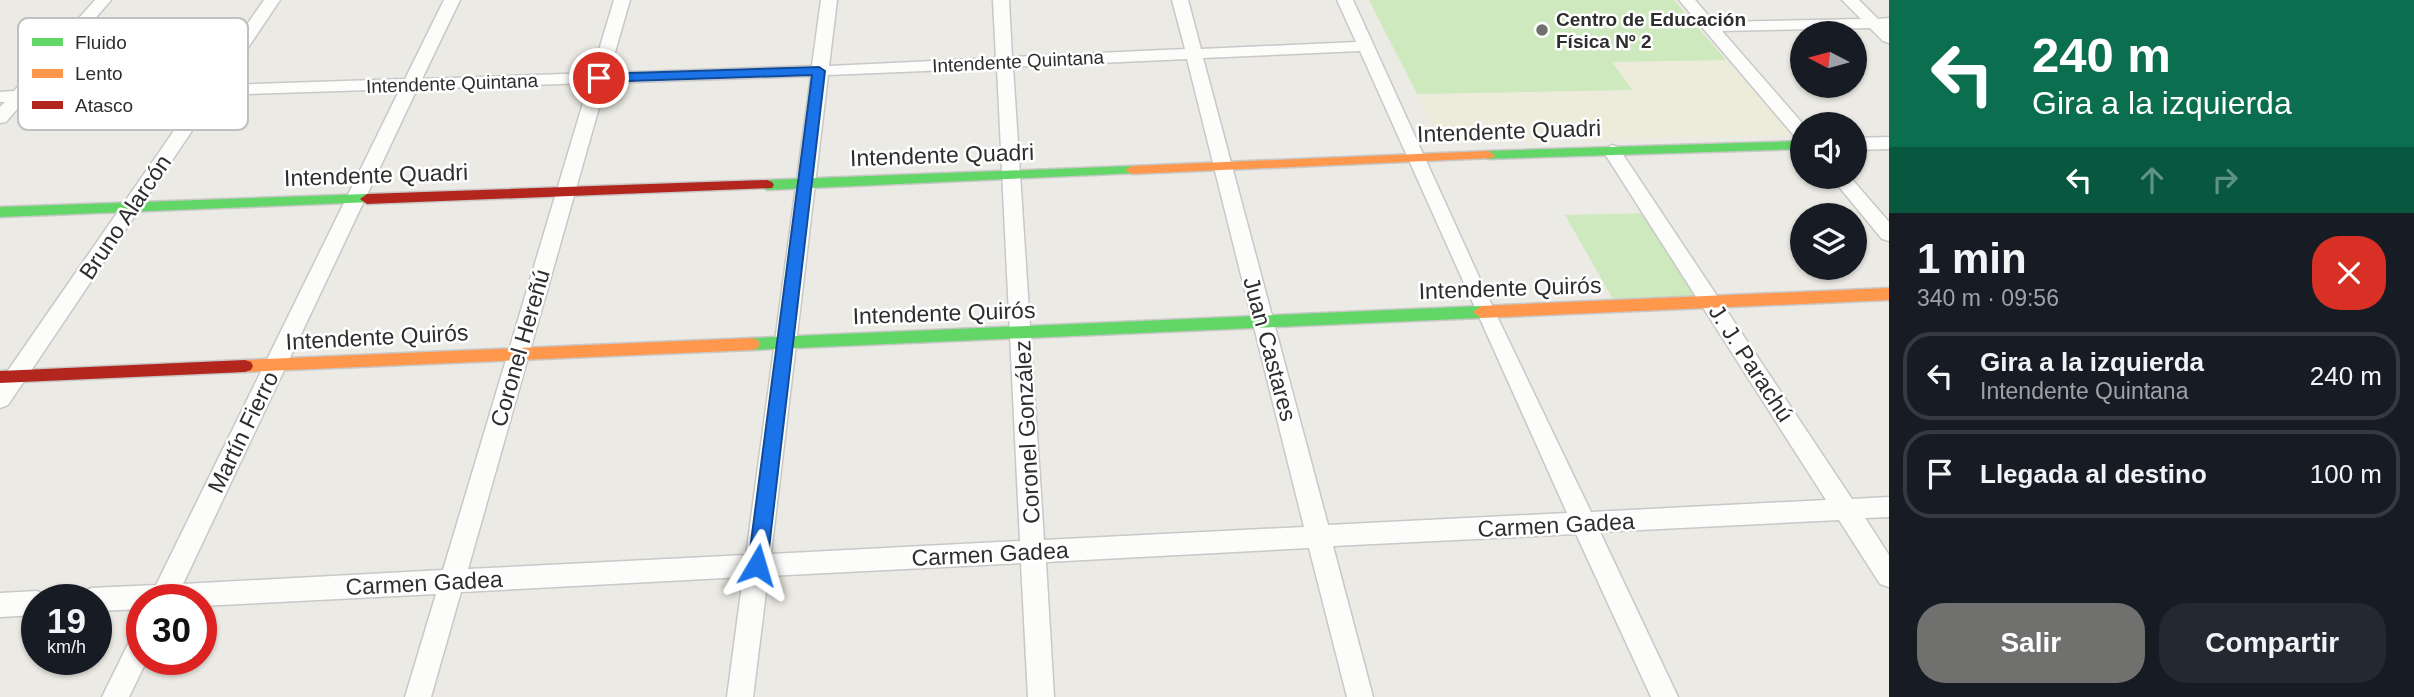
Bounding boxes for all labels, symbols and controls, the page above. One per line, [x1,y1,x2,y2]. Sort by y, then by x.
place label: Centro de Educación Física Nº 2 [1556,9,1746,52]
legend [18,18,248,130]
north arrow [1790,21,1867,98]
map controls [1790,21,1867,280]
marker: Centro de Educación Física Nº 2 [1534,22,1550,38]
icon: left [1917,28,2008,119]
text: 240 m [2032,28,2171,82]
text: Fluido [75,32,127,53]
street label: Intendente Quintana [931,46,1105,76]
pin [569,48,629,108]
icon: arrive [580,59,618,97]
text: Lento [75,63,123,84]
street label: Intendente Quintana [366,70,539,97]
text: Gira a la izquierda [2032,85,2292,121]
text: Atasco [75,95,133,116]
button: sound [1790,112,1867,189]
street label: Intendente Quadri [1417,115,1601,147]
street label: Intendente Quadri [850,139,1034,171]
street label: Bruno Alarcón [74,150,176,284]
street label: Intendente Quadri [284,159,468,191]
icon: left [2060,161,2098,199]
icon: ahead [2133,161,2171,199]
icon: right [2206,161,2244,199]
button: layers [1790,203,1867,280]
text: 1 min [1917,235,2027,282]
button: close [2312,236,2386,310]
street label: Coronel Hereñú [485,266,555,430]
street label: Intendente Quirós [1418,272,1602,304]
street label: Juan Castares [1238,274,1302,424]
text: 340 m · 09:56 [1917,285,2059,311]
street label: Intendente Quirós [852,297,1036,329]
street label: J. J. Parachú [1704,300,1798,426]
street label: Intendente Quirós [285,319,469,355]
street label: Coronel González [1009,339,1045,525]
text: Gira a la izquierda [1980,347,2204,377]
icon: left [1921,357,1959,395]
text: 240 m [2310,361,2382,391]
street label: Martín Fierro [202,367,284,497]
text: Intendente Quintana [1980,378,2188,404]
icon: arrive [1921,455,1959,493]
text: Llegada al destino [1980,459,2207,489]
text: 100 m [2310,459,2382,489]
street label: Carmen Gadea [1477,508,1635,542]
position arrow [720,528,794,602]
street label: Carmen Gadea [911,537,1069,571]
street label: Carmen Gadea [345,566,503,600]
speed limit sign: 30 [126,584,217,675]
text: 19 [47,601,86,640]
button: Salir [1917,603,2145,683]
button: Compartir [2159,603,2386,683]
text: km/h [47,637,86,657]

